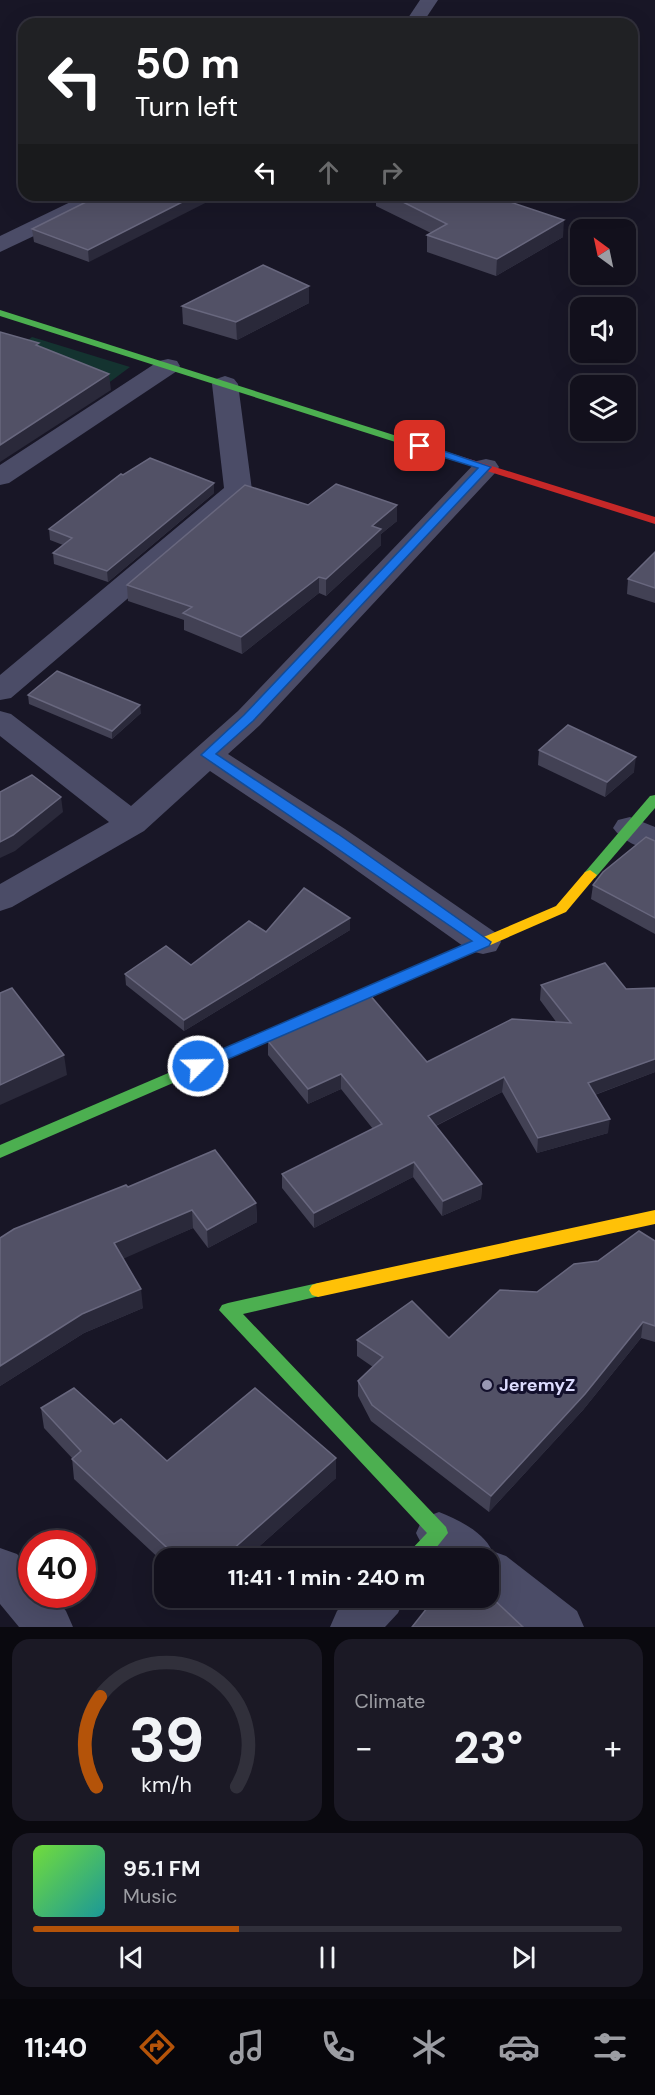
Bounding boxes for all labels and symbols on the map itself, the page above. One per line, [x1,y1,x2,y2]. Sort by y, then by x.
north arrow [570,219,636,285]
pin [394,420,445,471]
position arrow [166,1034,230,1098]
place label: JeremyZ [499,1373,576,1397]
marker: JeremyZ [480,1378,494,1392]
speed limit sign: 40 [18,1530,96,1608]

